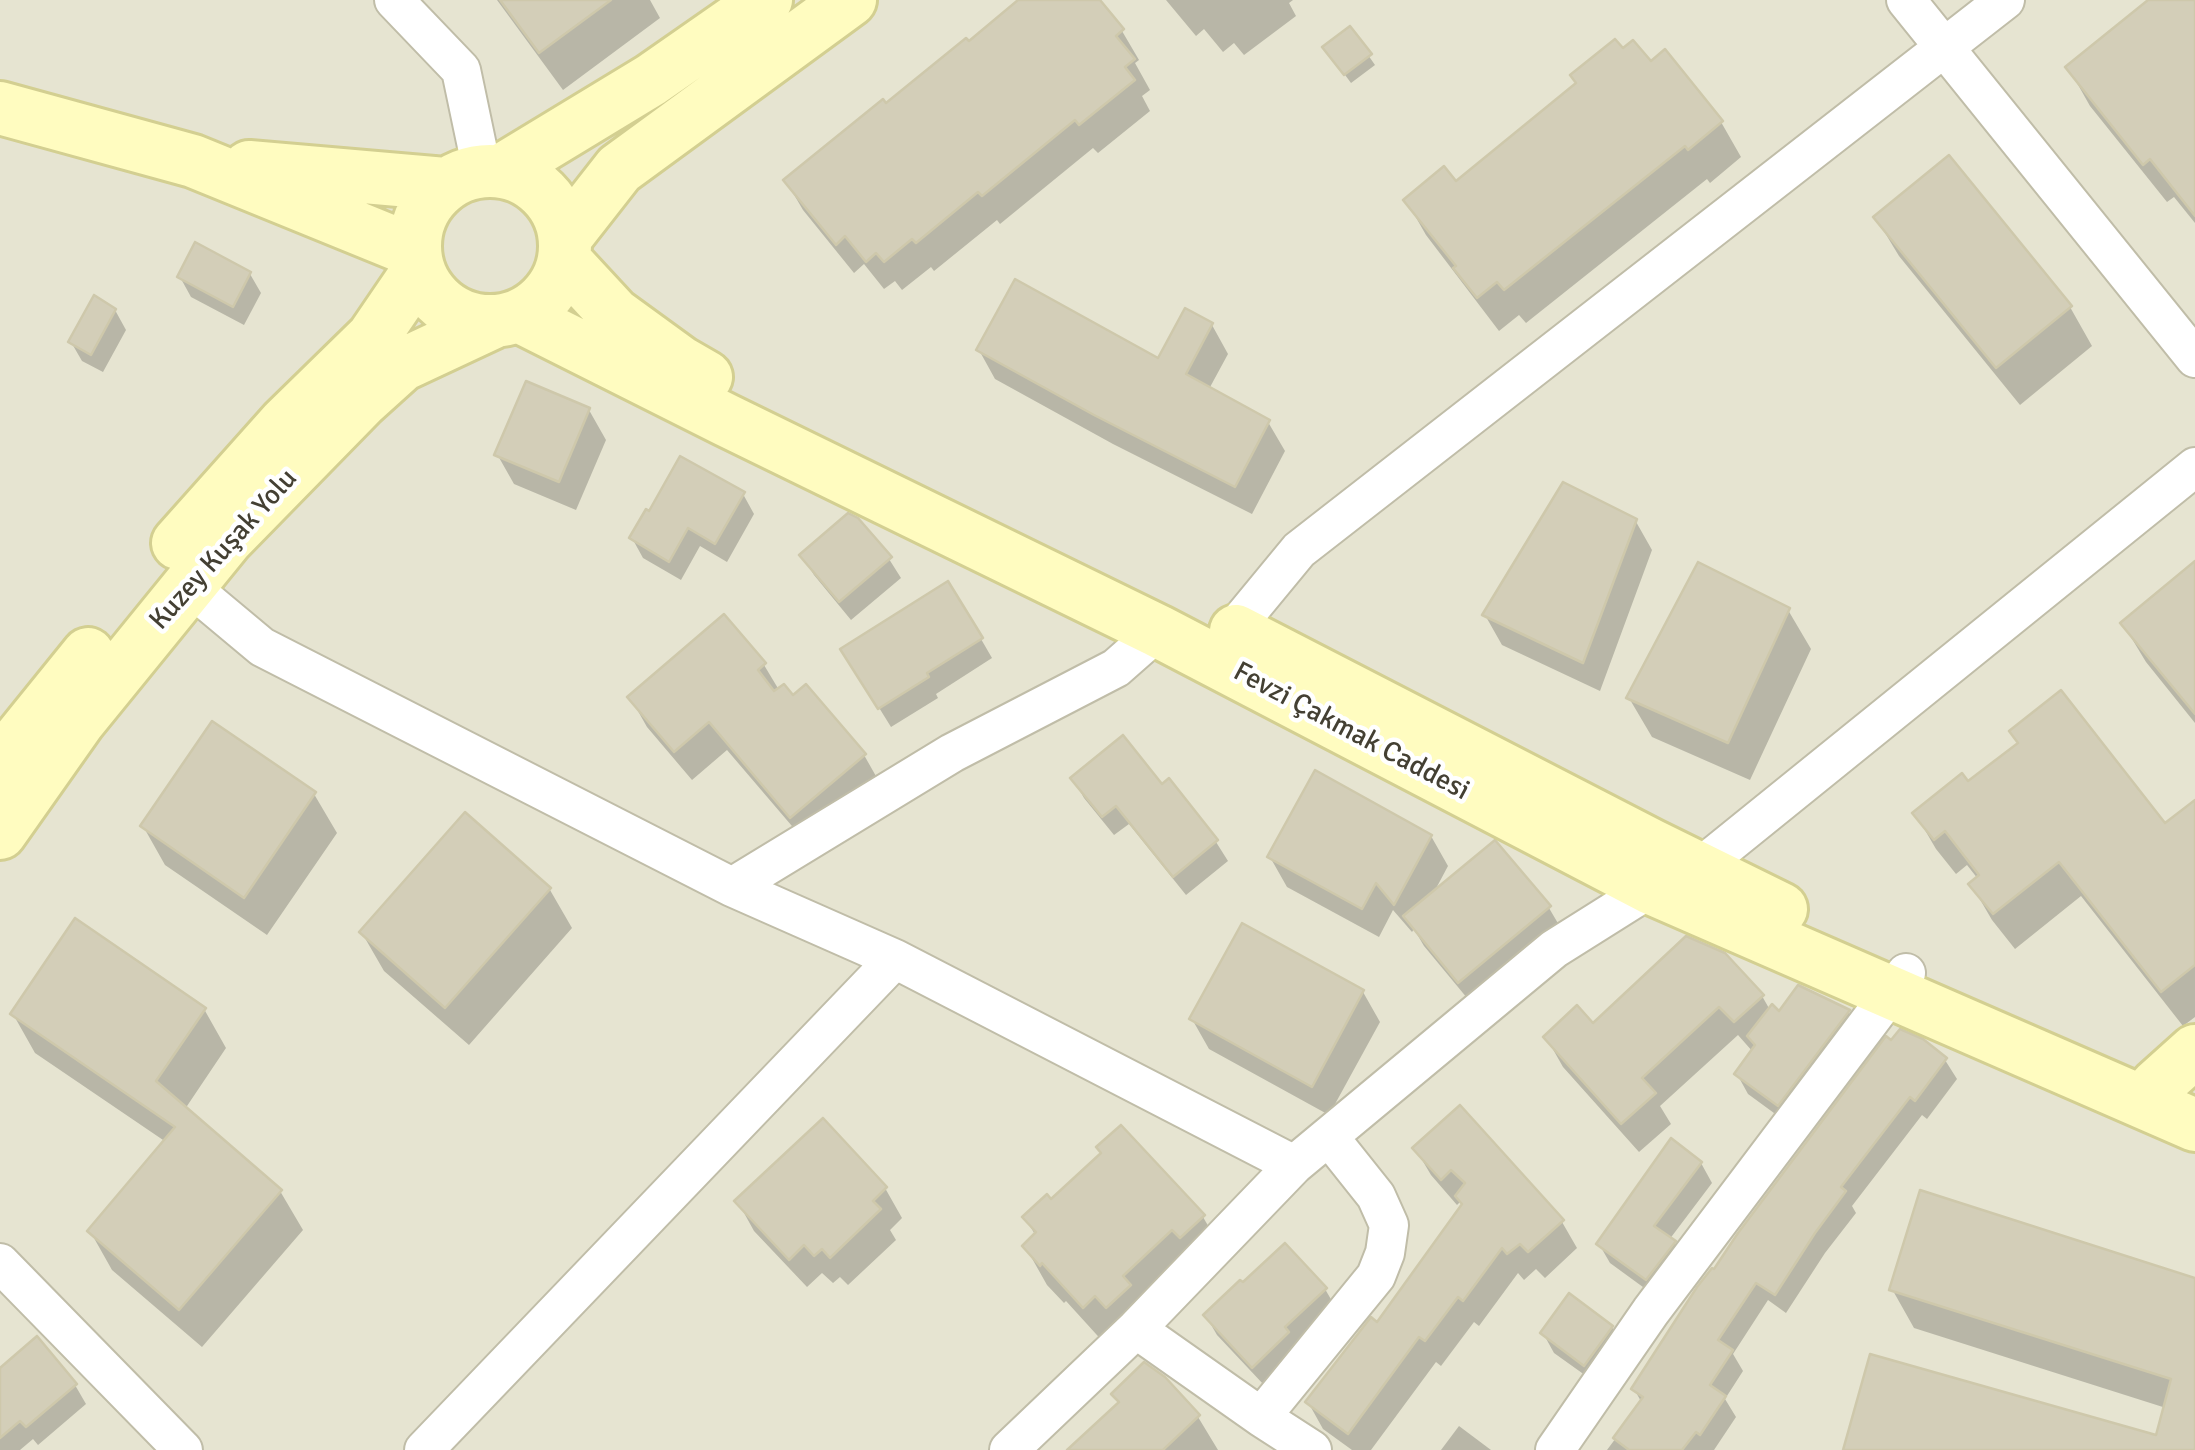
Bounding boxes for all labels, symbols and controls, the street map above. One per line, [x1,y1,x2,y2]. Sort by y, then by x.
street label: Kuzey Kuşak Yolu [143,463,305,637]
street label: Fevzi Çakmak Caddesi [1227,656,1475,808]

